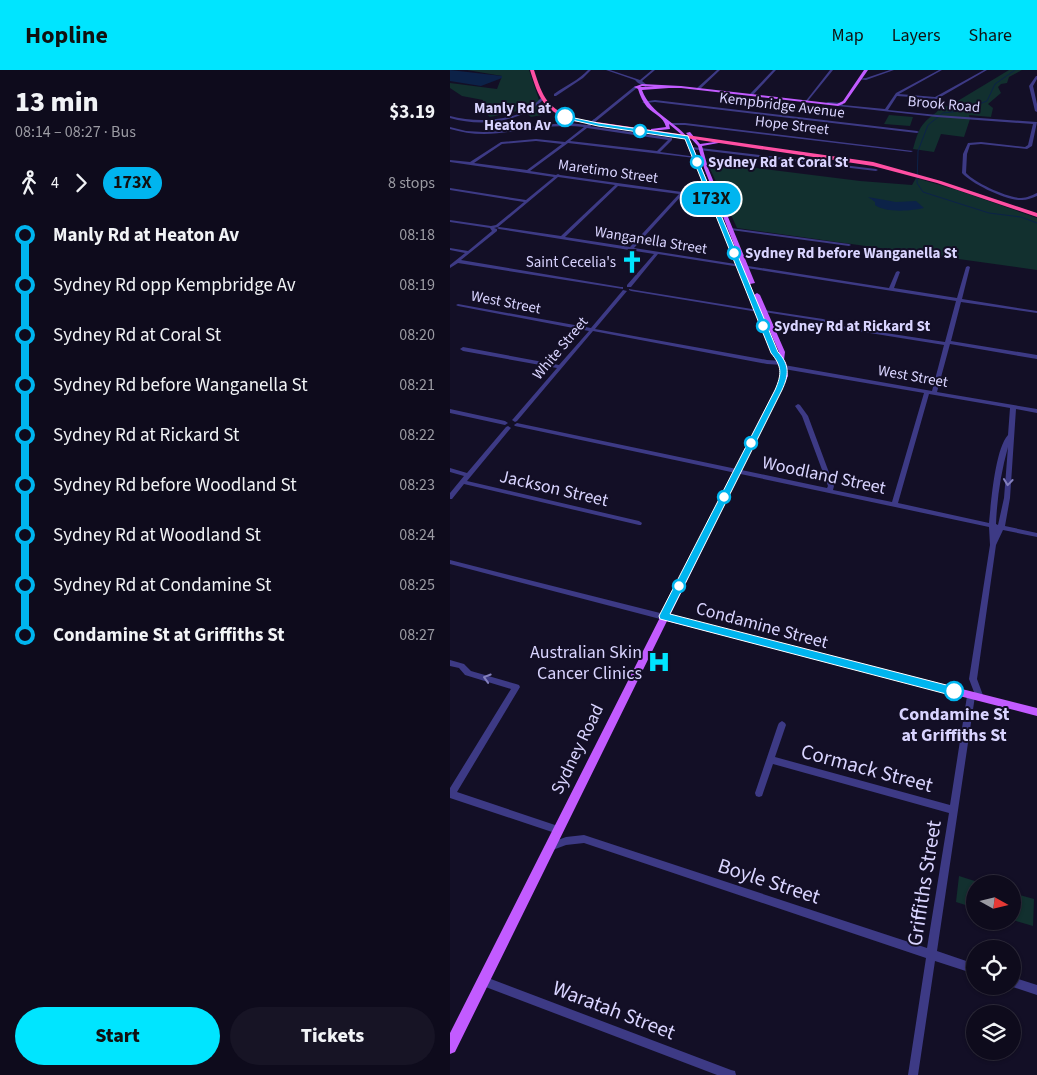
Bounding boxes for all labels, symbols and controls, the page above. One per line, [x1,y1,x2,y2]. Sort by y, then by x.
text: Hopline [25,18,108,53]
text: Map [832,23,864,48]
text: Layers [892,23,941,48]
text: Share [969,23,1012,48]
text: 13 min [15,82,99,122]
street label: Kempbridge Avenue [718,87,846,124]
street label: Brook Road [907,91,981,118]
place label: Manly Rd at Heaton Av [474,98,551,136]
text: $3.19 [389,99,435,126]
marker: Manly Rd at Heaton Av [555,107,575,127]
street label: Hope Street [754,111,830,140]
text: 08:14 – 08:27 · Bus [15,121,136,143]
unlabelled marker [633,124,647,138]
place label: Sydney Rd at Coral St [708,152,848,173]
street label: Maretimo Street [557,154,659,189]
marker: Sydney Rd at Coral St [690,155,704,169]
icon: walk [15,169,43,197]
icon: forward [67,169,95,197]
text: 173X [113,170,152,195]
text: 4 [51,172,59,194]
text: 8 stops [388,172,435,194]
line badge: 173X [676,183,746,215]
text: 173X [692,186,730,211]
street label: Wanganella Street [593,221,709,260]
text: Manly Rd at Heaton Av [53,222,239,249]
text: 08:18 [399,224,435,246]
place label: Sydney Rd before Wanganella St [745,243,957,264]
marker: Sydney Rd before Wanganella St [727,246,741,260]
church icon: Saint Cecelia's [619,249,645,275]
place label: Saint Cecelia's [526,252,616,273]
text: Sydney Rd opp Kempbridge Av [53,272,296,299]
text: 08:19 [399,274,435,296]
street label: West Street [469,285,543,320]
street label: White Street [528,312,593,384]
place label: Sydney Rd at Rickard St [774,316,930,337]
marker: Sydney Rd at Rickard St [756,319,770,333]
text: Sydney Rd at Coral St [53,322,221,349]
text: 08:20 [399,324,435,346]
street label: West Street [876,360,950,393]
text: Sydney Rd before Wanganella St [53,372,308,399]
text: 08:21 [399,374,435,396]
text: Sydney Rd at Rickard St [53,422,239,449]
text: 08:22 [399,424,435,446]
unlabelled marker [744,436,758,450]
street label: Woodland Street [760,450,888,501]
street label: Jackson Street [497,464,611,513]
text: Sydney Rd before Woodland St [53,472,297,499]
text: 08:23 [399,474,435,496]
one-way arrow [1003,479,1014,487]
unlabelled marker [717,490,731,504]
text: Sydney Rd at Woodland St [53,522,261,549]
text: 08:24 [399,524,435,546]
text: Sydney Rd at Condamine St [53,572,271,599]
text: 08:25 [399,574,435,596]
unlabelled marker [672,579,686,593]
street label: Condamine Street [693,596,831,655]
text: Condamine St at Griffiths St [53,622,285,649]
text: 08:27 [399,624,435,646]
place label: Australian Skin Cancer Clinics [530,640,642,686]
hospital icon: Australian Skin Cancer Clinics [646,649,672,675]
one-way arrow [484,674,492,684]
marker: Condamine St at Griffiths St [944,681,964,701]
street label: Sydney Road [545,700,610,798]
place label: Condamine St at Griffiths St [899,702,1009,748]
street label: Cormack Street [798,736,936,800]
street label: Griffiths Street [899,818,949,948]
street label: Boyle Street [714,850,824,912]
north arrow [966,875,1021,930]
map controls [966,875,1021,1060]
button: locate [966,940,1021,995]
street label: Waratah Street [548,973,680,1047]
button: layers [966,1005,1021,1060]
button: Start [15,1007,220,1065]
button: Tickets [230,1007,435,1065]

